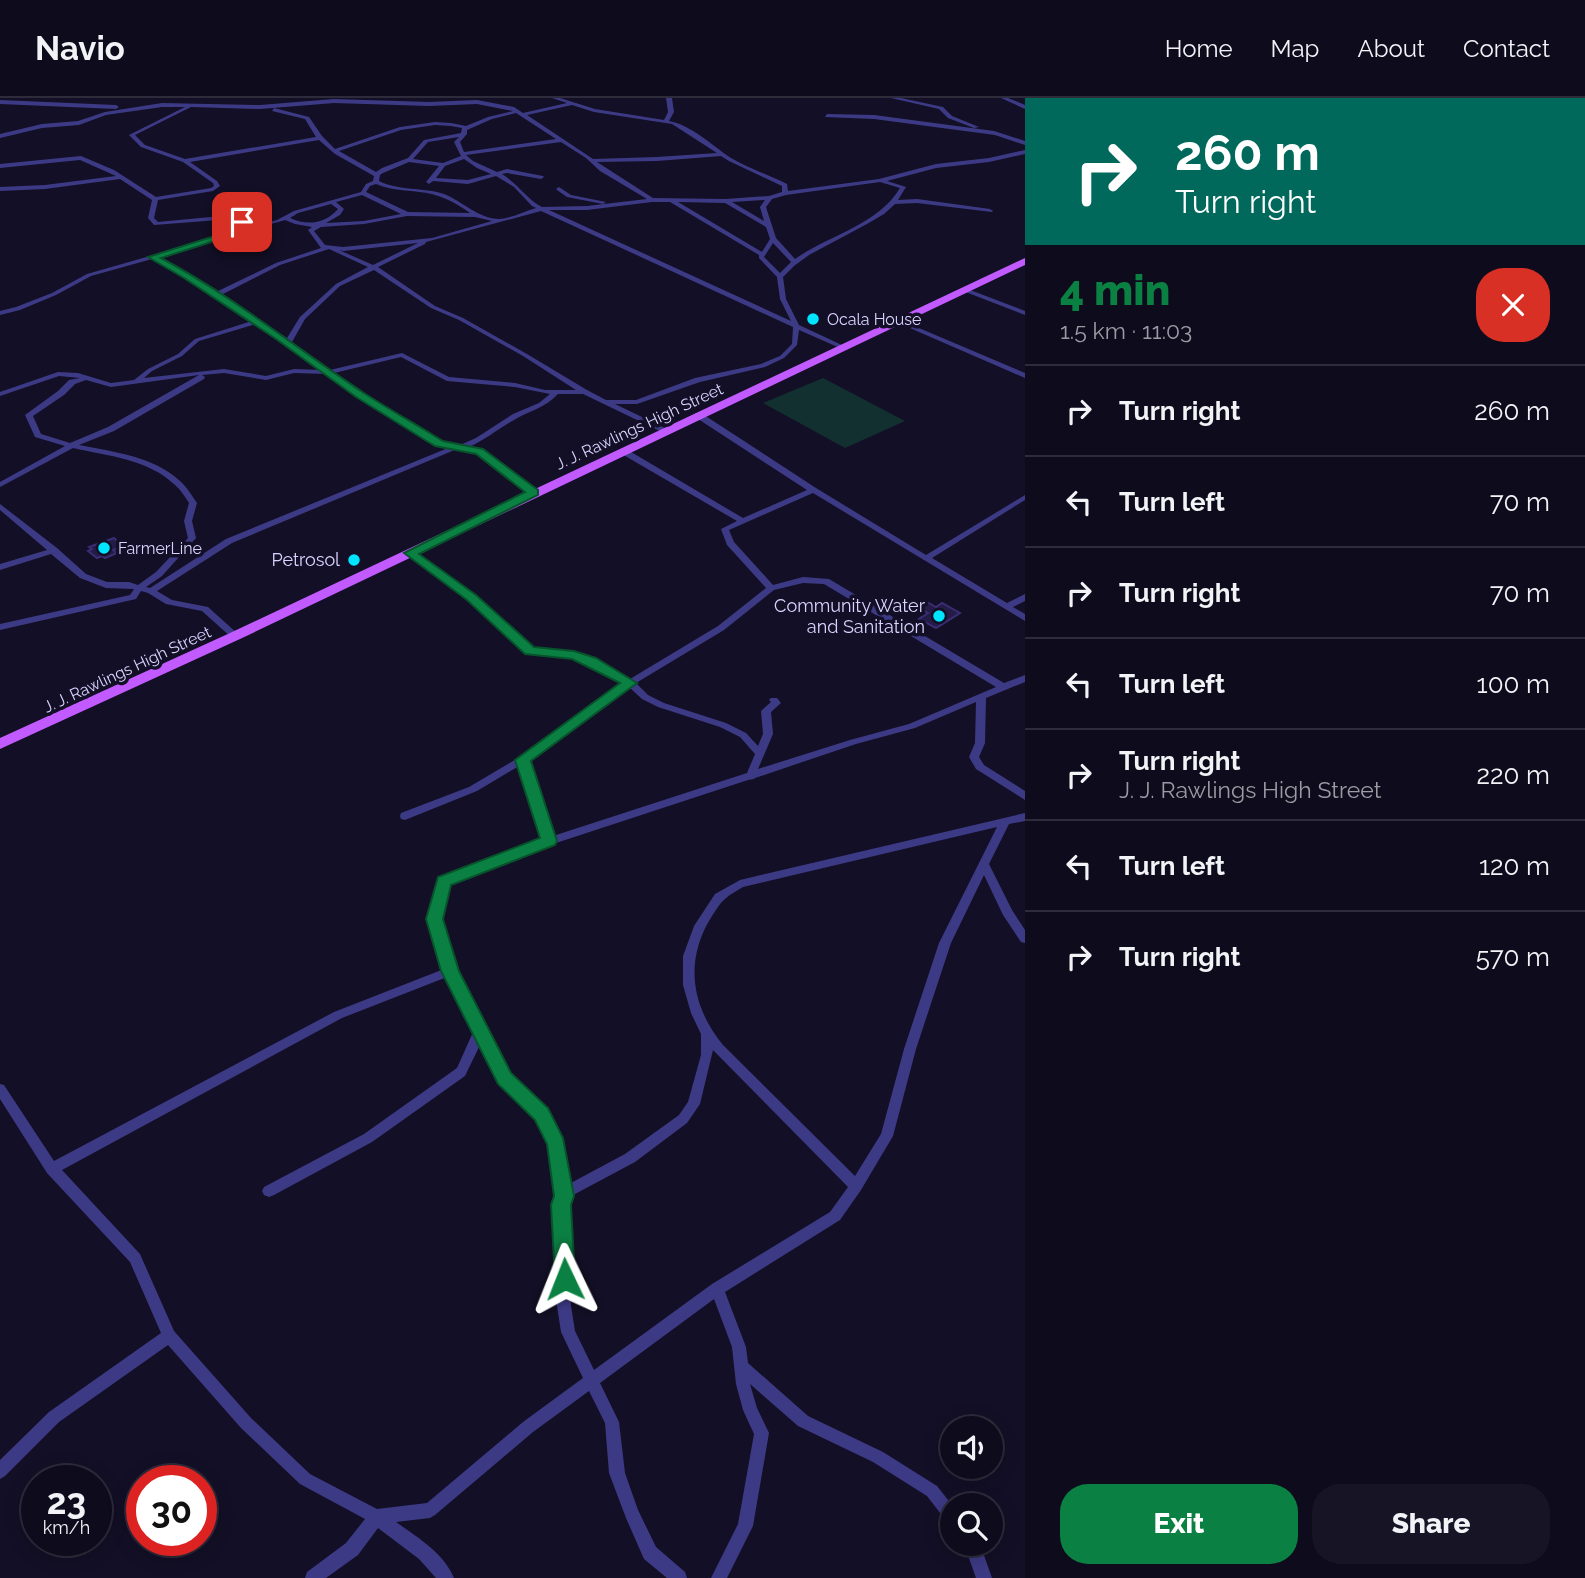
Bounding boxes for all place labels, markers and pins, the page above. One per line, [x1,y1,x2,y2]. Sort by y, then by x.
pin [212,192,272,252]
place label: Ocala House [827,310,922,329]
marker: Ocala House [805,311,821,327]
place label: FarmerLine [118,539,202,558]
marker: FarmerLine [96,540,112,556]
place label: Petrosol [271,549,340,570]
marker: Petrosol [346,552,362,568]
place label: Community Water and Sanitation [774,595,926,637]
marker: Community Water and Sanitation [931,608,947,624]

